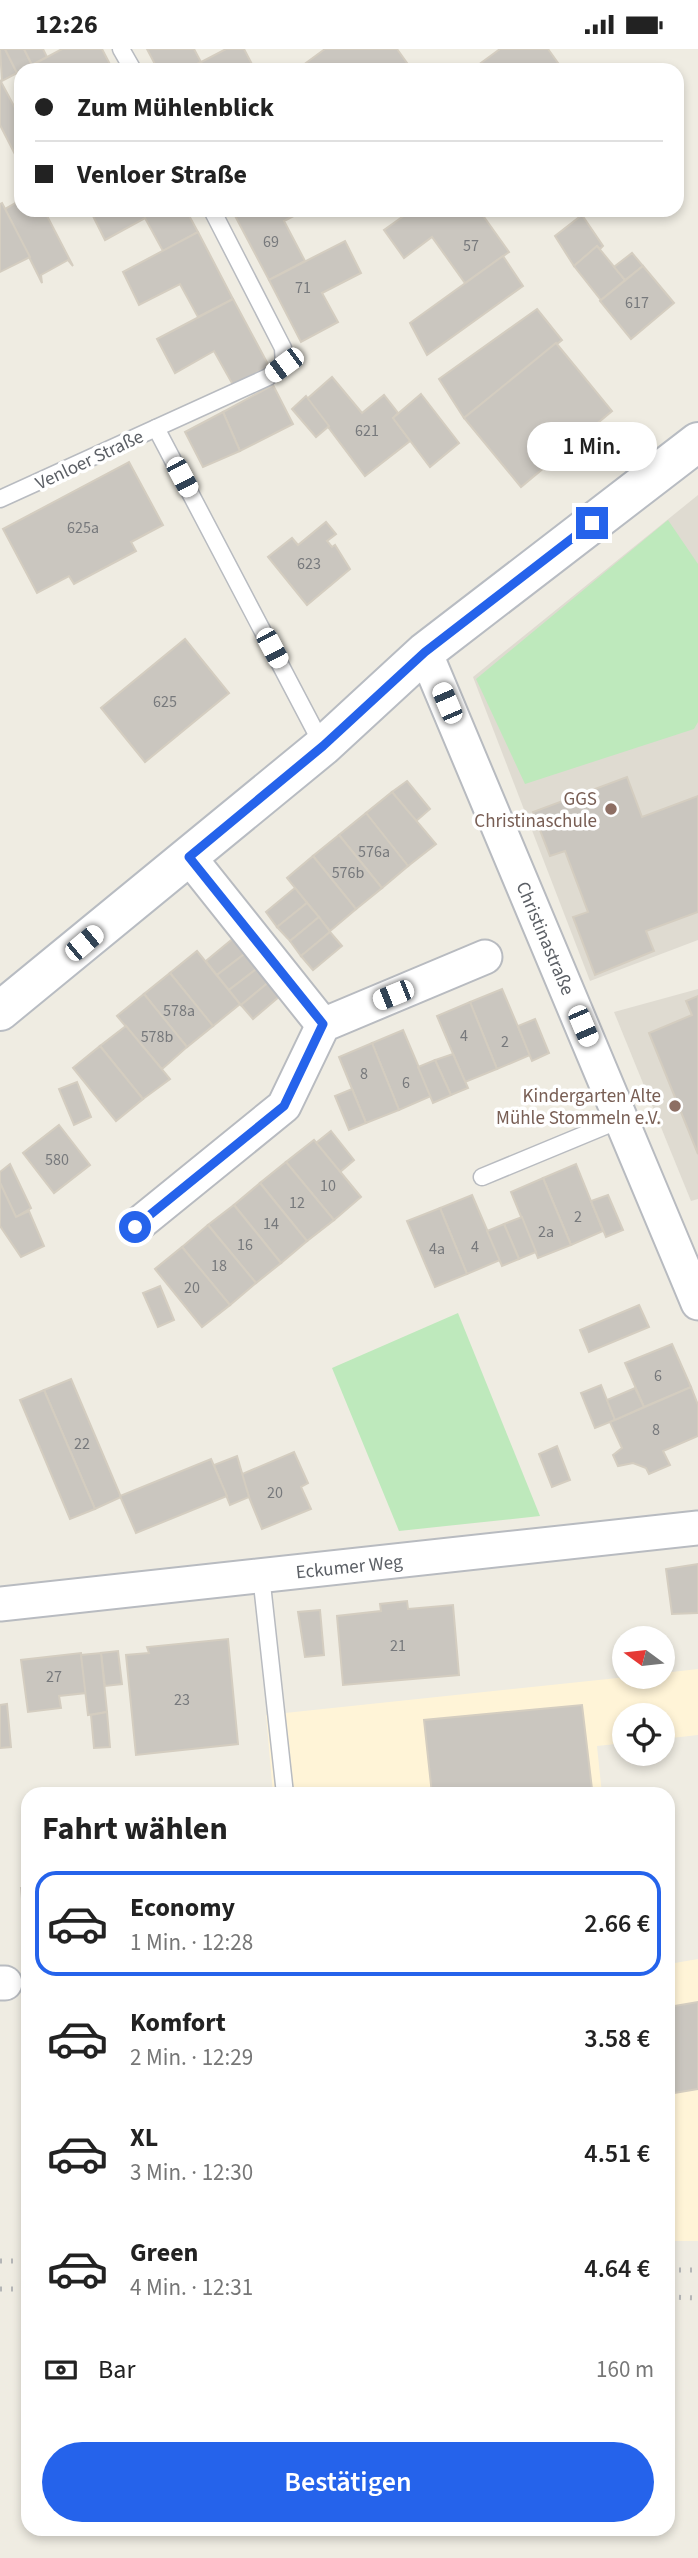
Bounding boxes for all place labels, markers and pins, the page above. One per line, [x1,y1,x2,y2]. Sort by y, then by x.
place label: GGS Christinaschule [474,786,597,835]
marker: GGS Christinaschule [603,801,619,817]
place label: Kindergarten Alte Mühle Stommeln e.V. [496,1083,661,1132]
marker: Kindergarten Alte Mühle Stommeln e.V. [667,1098,683,1114]

